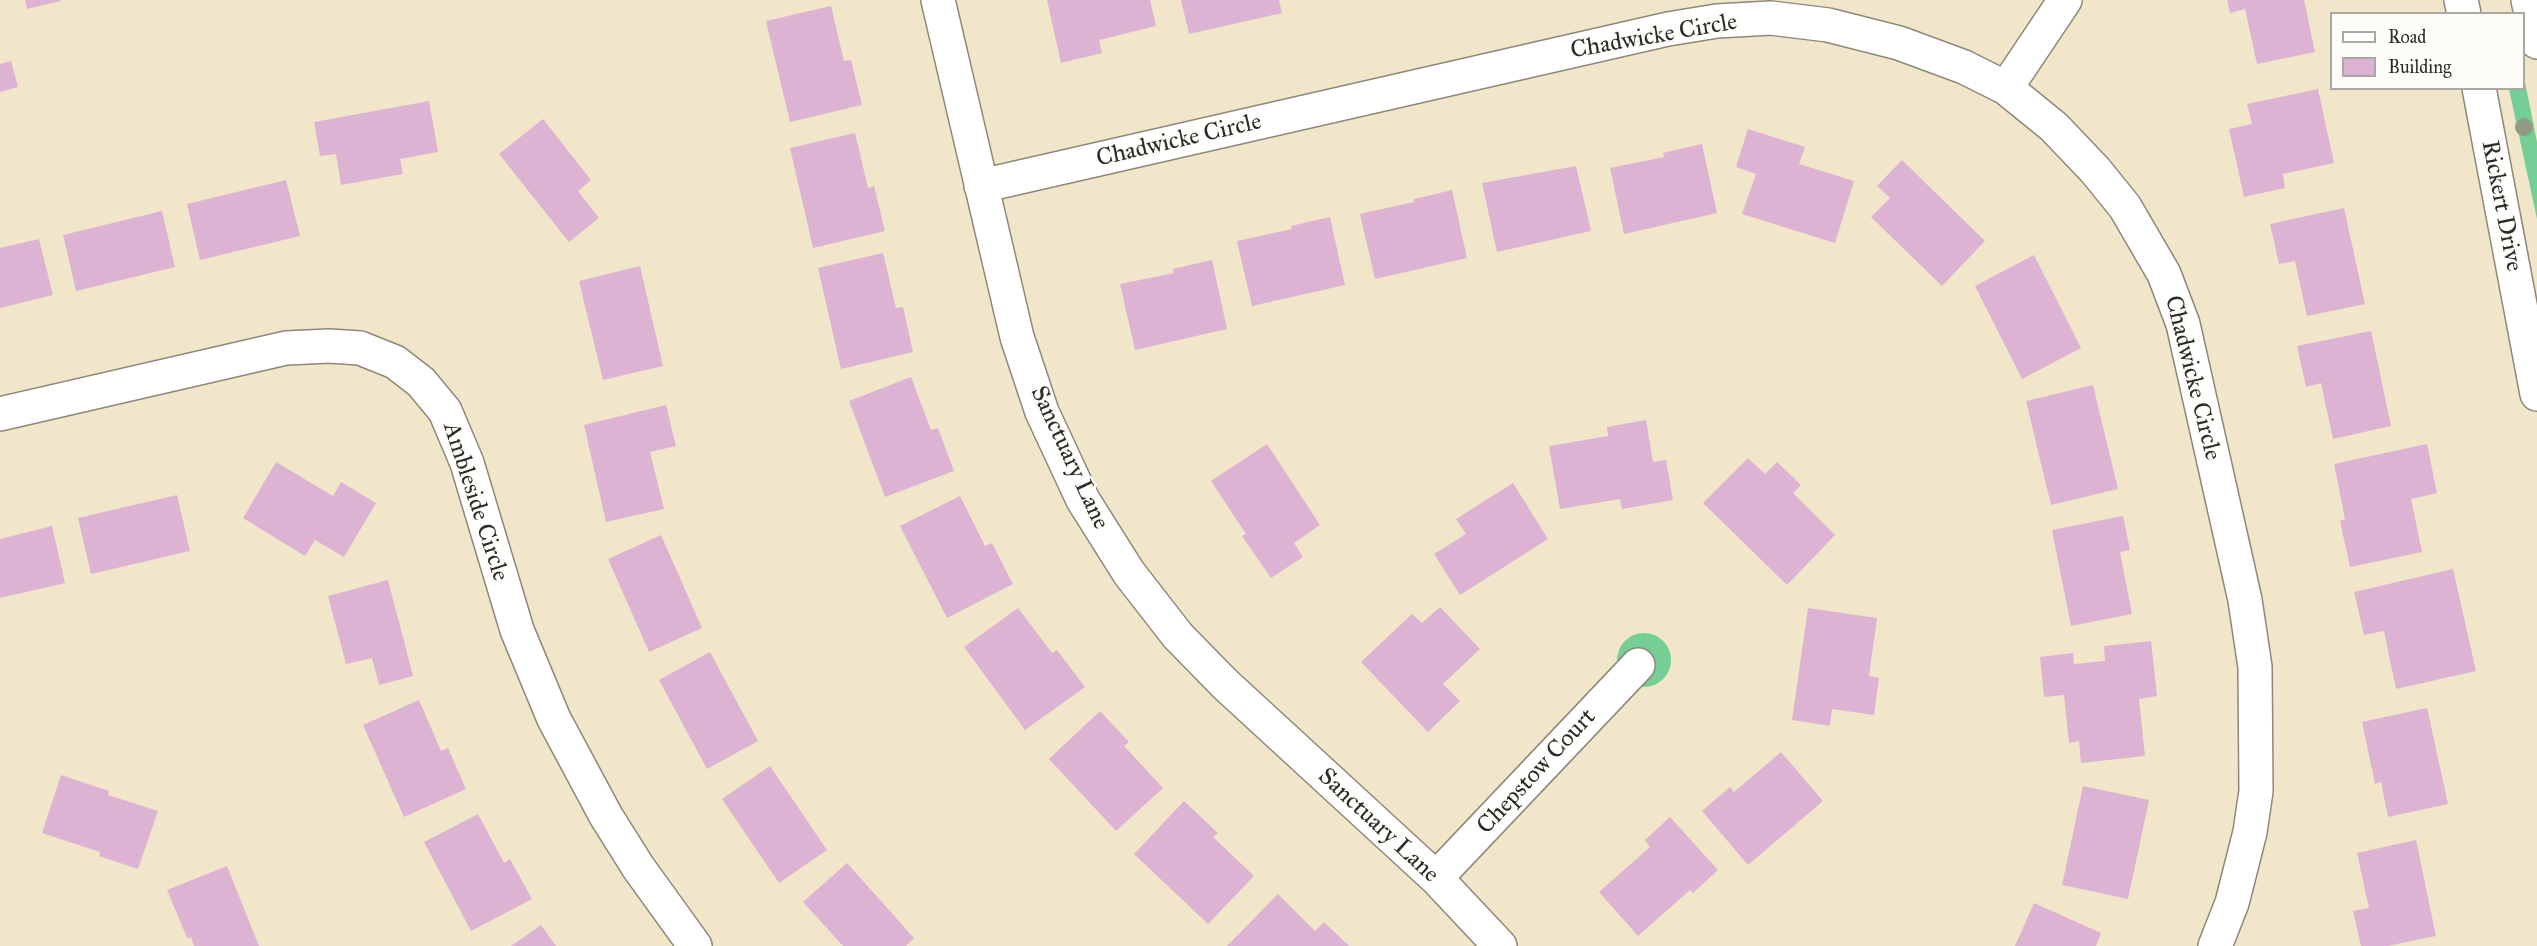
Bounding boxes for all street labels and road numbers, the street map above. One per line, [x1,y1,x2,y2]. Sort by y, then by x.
street label: Chadwicke Circle [1568,8,1740,66]
street label: Chadwicke Circle [1094,108,1264,174]
street label: Rickert Drive [2474,138,2528,274]
street label: Chadwicke Circle [2158,293,2226,463]
street label: Sanctuary Lane [1023,382,1115,534]
street label: Ambleside Circle [436,419,514,585]
street label: Chepstow Court [1472,703,1602,841]
street label: Sanctuary Lane [1312,763,1444,889]

